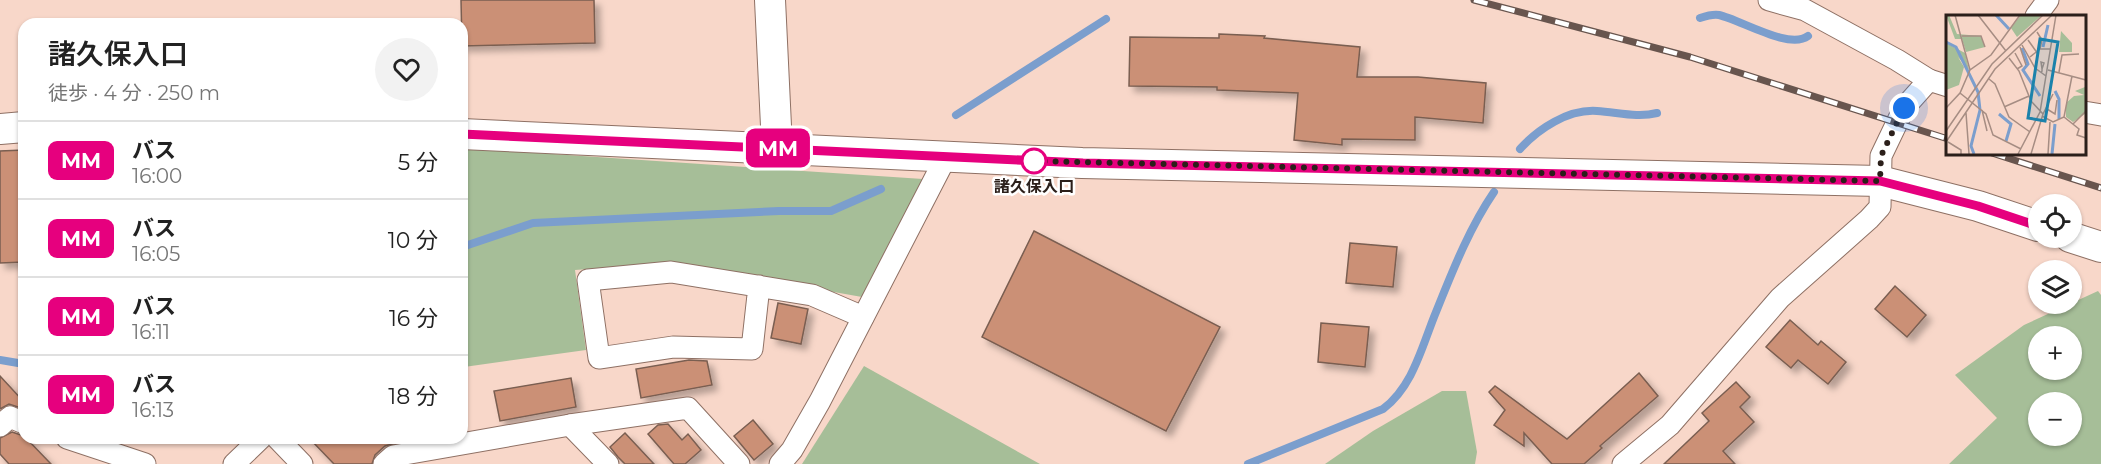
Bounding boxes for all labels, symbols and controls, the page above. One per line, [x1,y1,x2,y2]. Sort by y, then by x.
inset map [1946,15,2086,154]
text: 諸久保入口 [48,37,188,71]
button: heart [375,38,438,101]
text: 徒歩 · 4 分 · 250 m [48,81,220,105]
your location [1889,93,1919,123]
line badge: MM [751,128,805,168]
text: MM [758,136,798,161]
text: バス [132,137,176,164]
text: MM [61,148,101,173]
marker: 諸久保入口 [1021,148,1047,174]
text: 5 分 [398,149,438,176]
text: 16:00 [132,164,182,188]
place label: 諸久保入口 [994,177,1074,196]
map controls [2028,194,2082,446]
button: locate [2028,194,2082,248]
text: バス [132,215,176,242]
text: MM [61,226,101,251]
text: 10 分 [388,227,438,254]
text: 16:05 [132,242,180,266]
button: layers [2028,260,2082,314]
text: バス [132,293,176,320]
text: MM [61,304,101,329]
text: 16 分 [389,305,438,332]
text: 16:11 [132,320,170,344]
button: + [2028,326,2082,380]
text: バス [132,371,176,398]
text: MM [61,382,101,407]
text: 18 分 [388,383,438,410]
button: − [2028,392,2082,446]
text: 16:13 [132,398,174,422]

